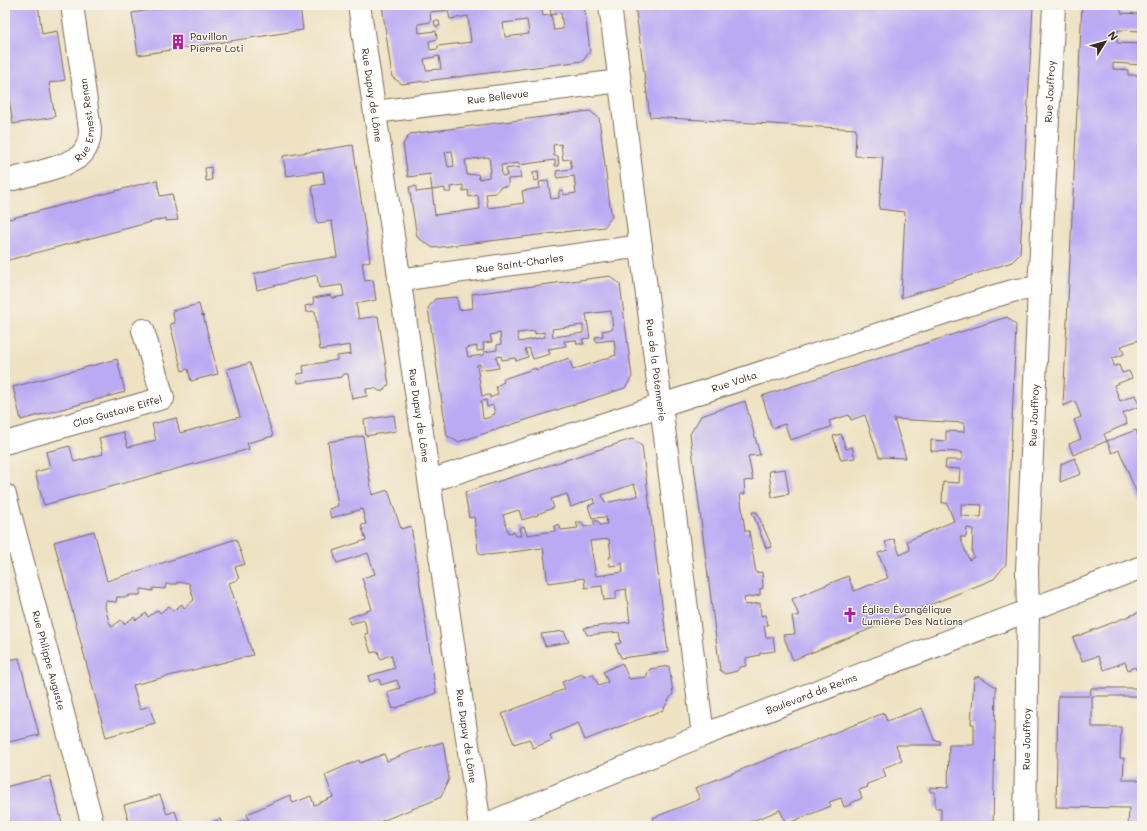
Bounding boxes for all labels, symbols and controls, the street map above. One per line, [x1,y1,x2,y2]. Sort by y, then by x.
north arrow [1085,22,1125,62]
text: N [1105,28,1122,44]
place label: Pavillon Pierre Loti [190,29,243,55]
building icon: Pavillon Pierre Loti [169,33,187,51]
street label: Rue Dupuy de Lôme [358,47,386,143]
street label: Rue Jouffroy [1041,60,1058,123]
street label: Rue Ernest Renan [72,77,97,165]
street label: Rue Bellevue [466,86,530,107]
street label: Rue Saint-Charles [475,250,565,276]
street label: Rue de la Potennerie [643,318,670,422]
street label: Rue Volta [710,367,759,395]
street label: Rue Dupuy de Lôme [406,368,433,464]
street label: Rue Jouffroy [1025,384,1042,447]
street label: Clos Gustave Eiffel [71,392,164,430]
place label: Église Évangélique Lumière Des Nations [862,602,963,628]
church icon: Église Évangélique Lumière Des Nations [841,606,859,624]
street label: Rue Philippe Auguste [29,609,69,712]
street label: Boulevard de Reims [764,670,859,717]
street label: Rue Dupuy de Lôme [453,688,481,784]
street label: Rue Jouffroy [1019,708,1034,770]

